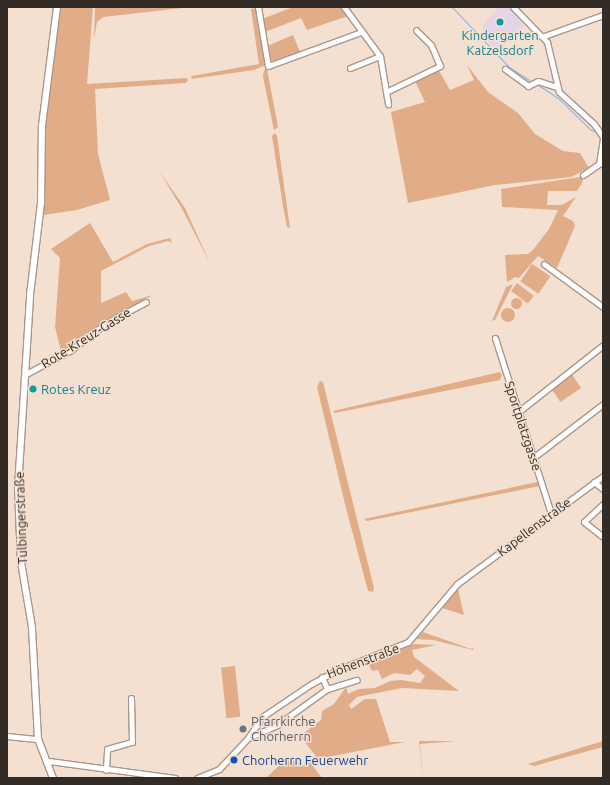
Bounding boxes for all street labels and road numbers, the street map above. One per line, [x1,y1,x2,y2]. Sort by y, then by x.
street label: Rote-Kreuz-Gasse [38,304,134,372]
street label: Sportplatzgasse [501,379,545,473]
street label: Tulbingerstraße [12,471,30,565]
street label: Kapellenstraße [494,494,574,560]
street label: Höhenstraße [325,640,401,682]

